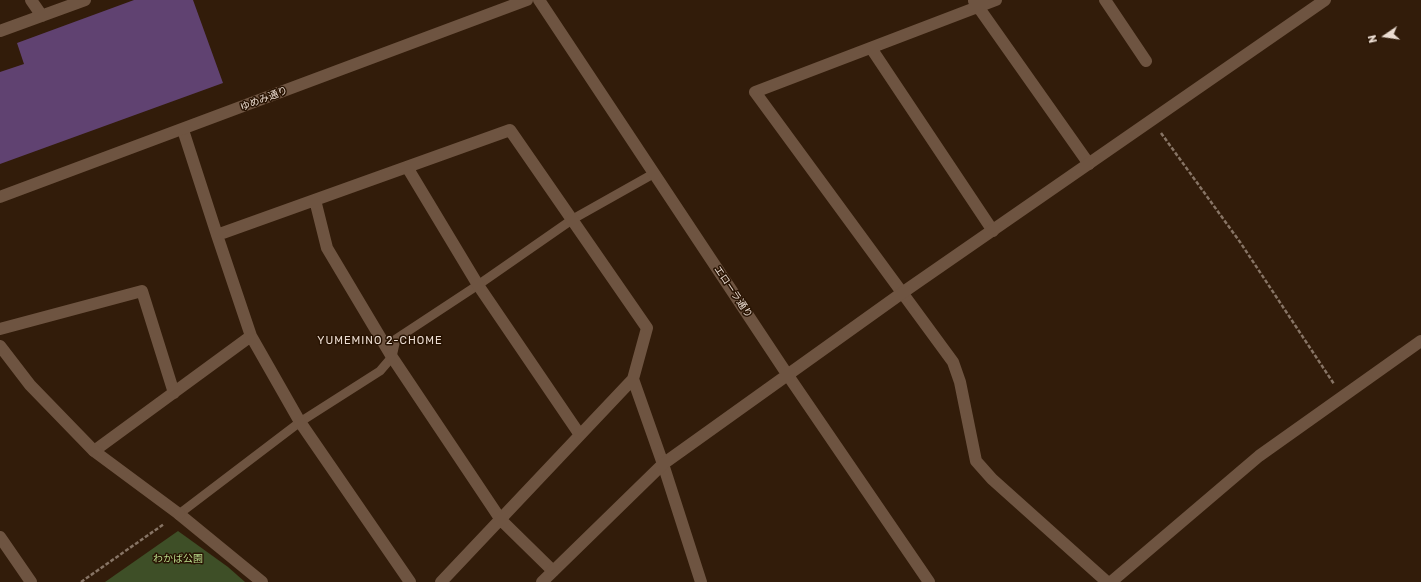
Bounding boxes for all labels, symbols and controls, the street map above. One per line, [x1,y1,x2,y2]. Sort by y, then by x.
north arrow [1365,16,1405,56]
text: N [1366,33,1380,44]
street label: ゆめみ通り [239,84,289,114]
street label: エローラ通り [711,264,755,320]
district label: YUMEMINO 2-CHOME [317,334,443,348]
park label: わかば公園 [153,553,203,565]

